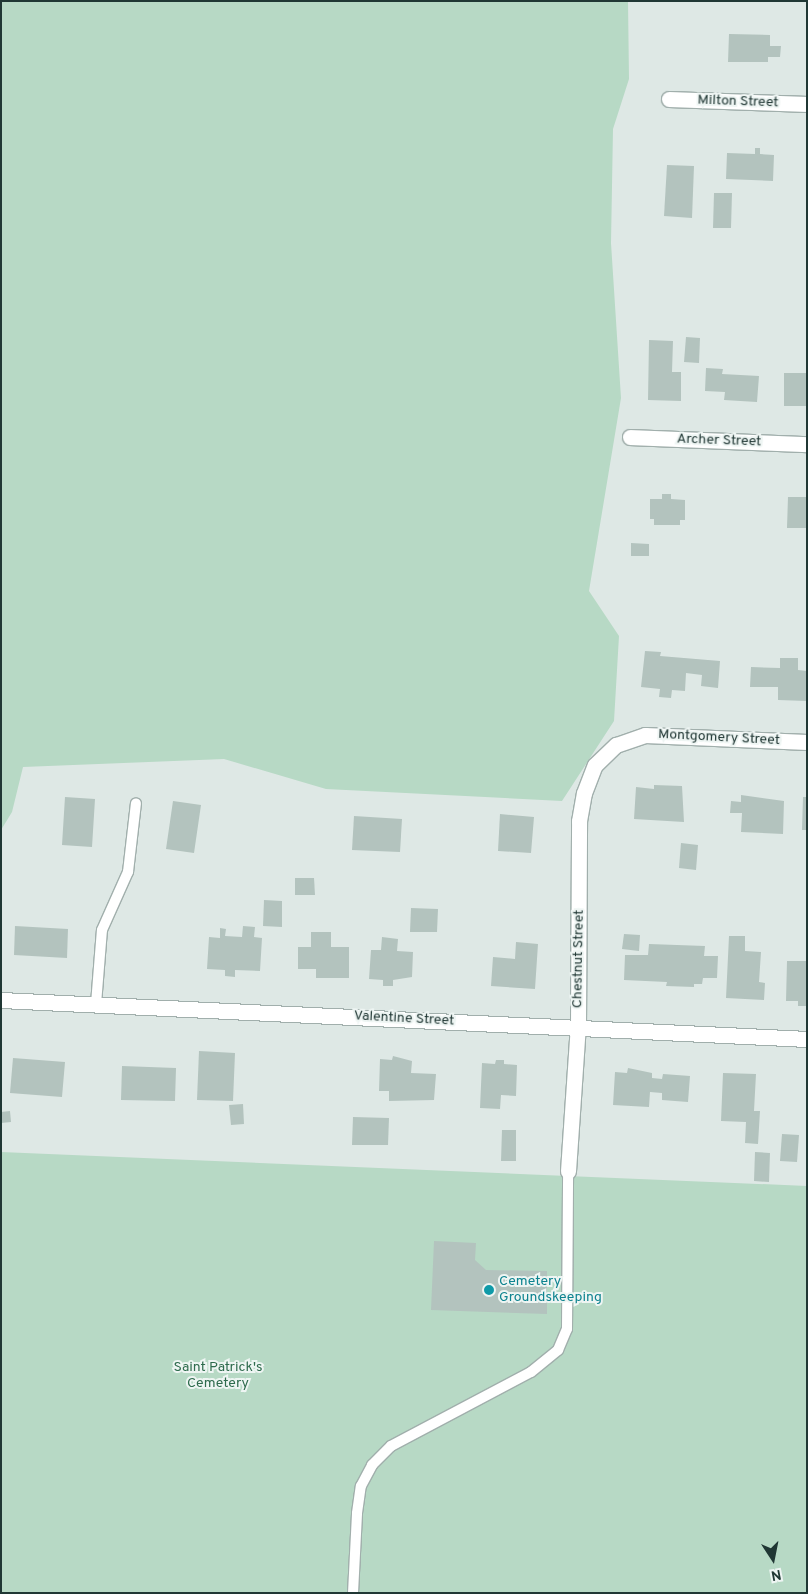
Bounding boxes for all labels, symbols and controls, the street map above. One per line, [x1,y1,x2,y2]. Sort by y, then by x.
street label: Milton Street [697,92,779,112]
street label: Archer Street [676,431,762,451]
street label: Montgomery Street [658,726,780,750]
street label: Chestnut Street [570,910,588,1008]
street label: Valentine Street [353,1008,455,1030]
place label: Cemetery Groundskeeping [499,1274,602,1306]
marker: Cemetery Groundskeeping [483,1284,495,1296]
park label: Saint Patrick's Cemetery [174,1360,262,1392]
north arrow [748,1534,798,1584]
text: N [769,1565,783,1584]

